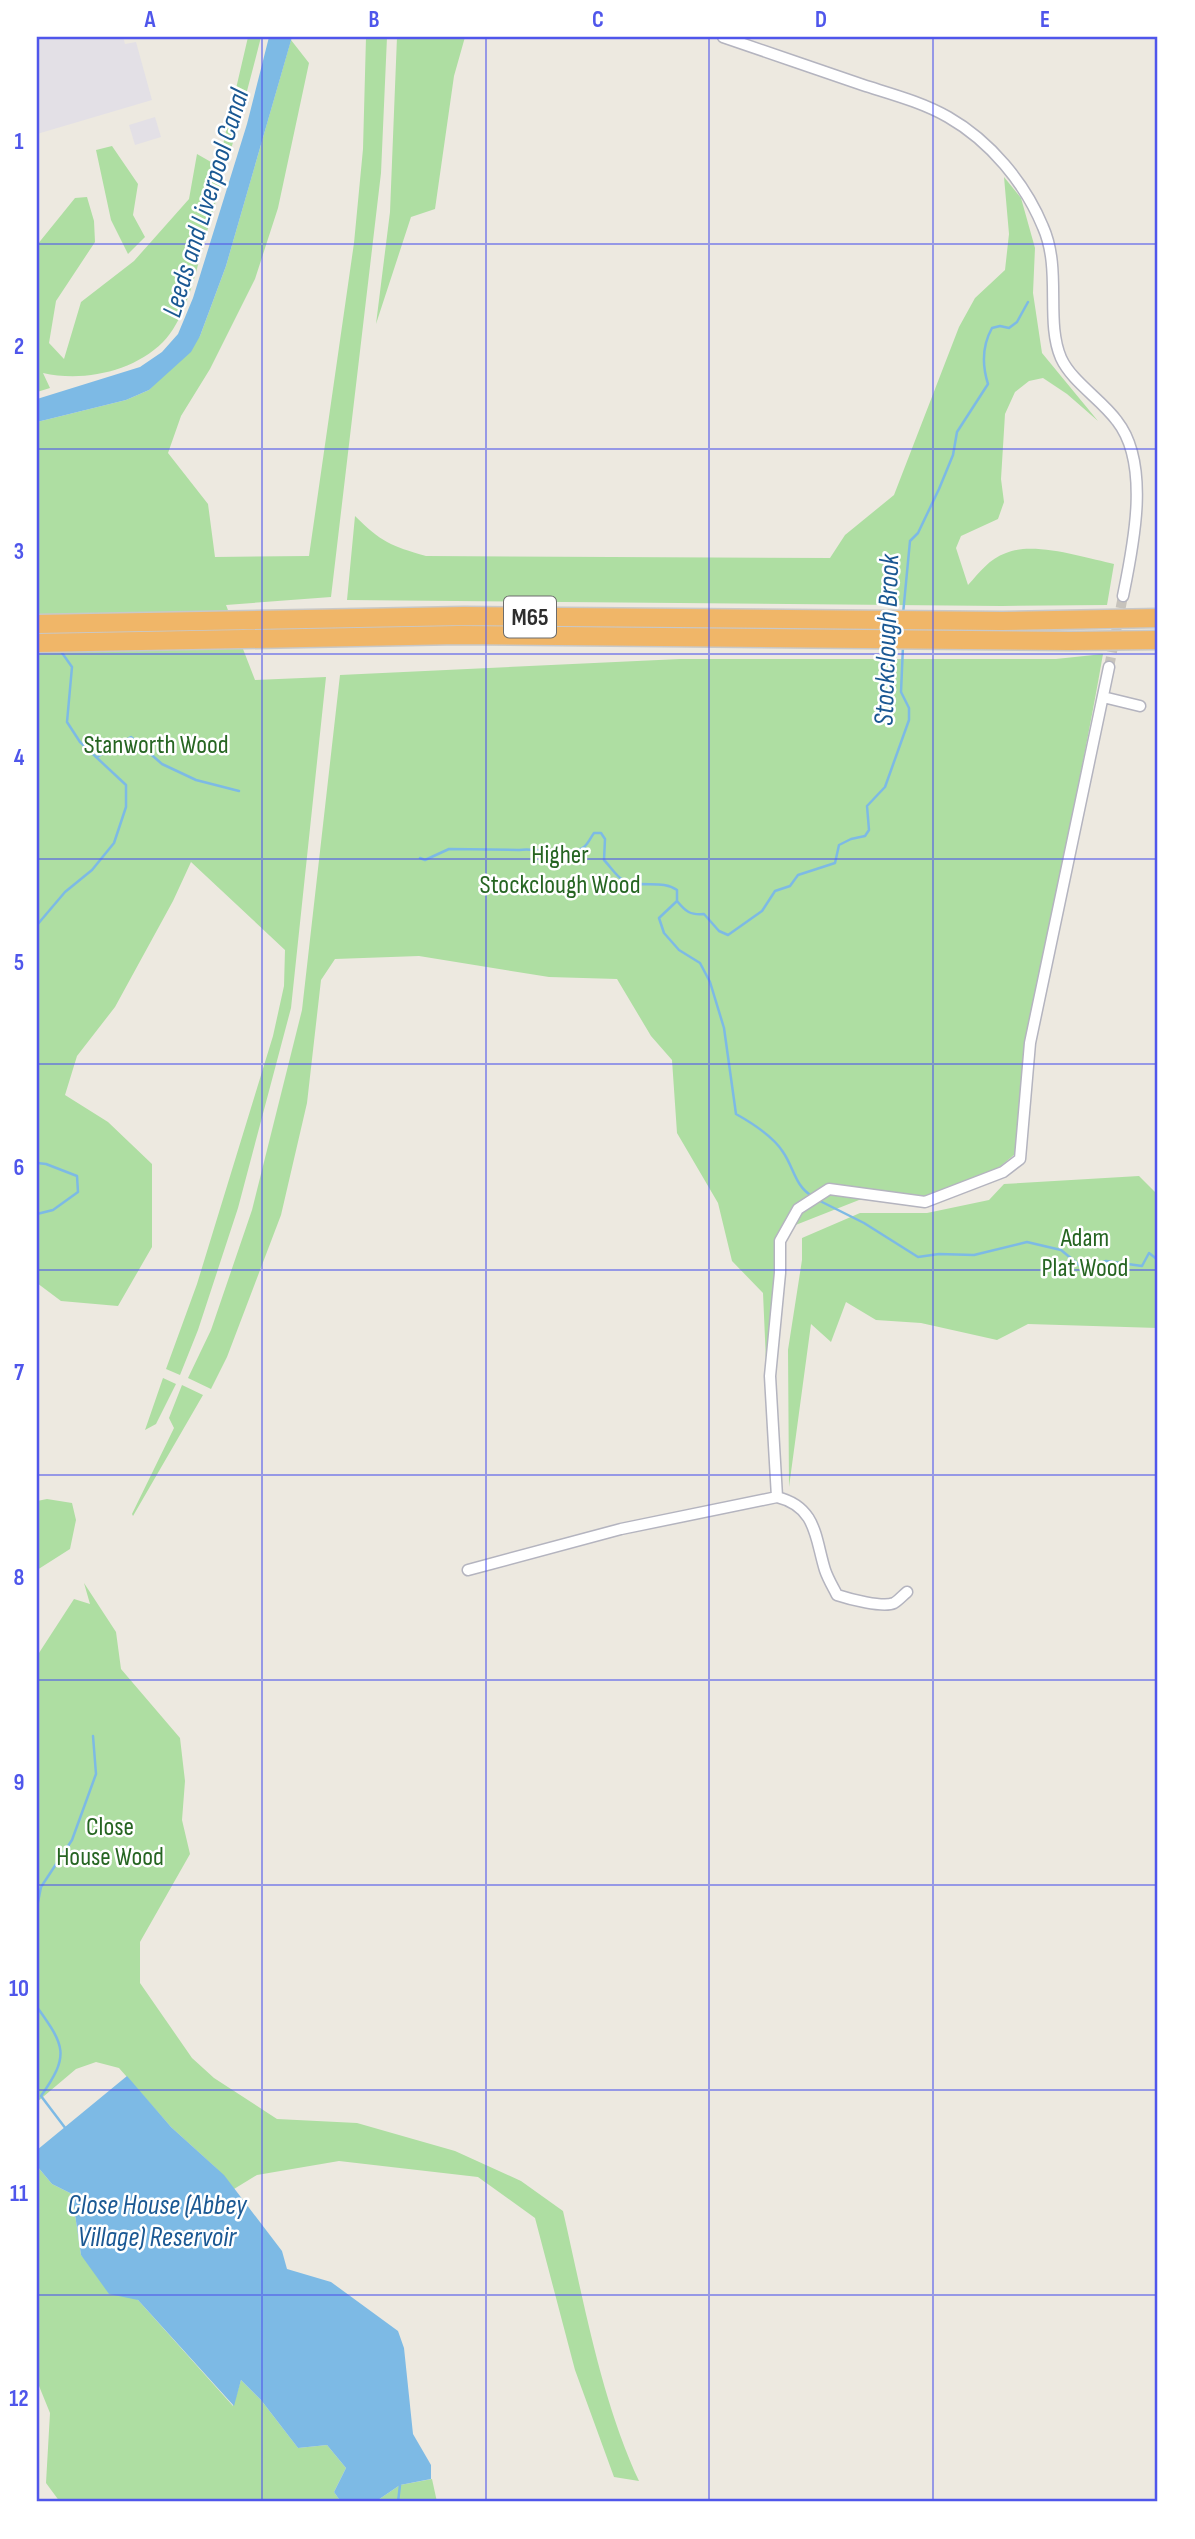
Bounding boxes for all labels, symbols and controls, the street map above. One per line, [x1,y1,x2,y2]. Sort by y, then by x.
text: A [144,6,157,34]
text: B [369,6,380,34]
text: C [592,6,604,34]
text: D [815,6,827,34]
text: E [1040,6,1050,34]
water label: Leeds and Liverpool Canal [156,84,257,321]
text: 1 [14,128,24,156]
text: 2 [14,333,24,361]
text: 3 [14,538,24,566]
water label: Stockclough Brook [868,552,907,726]
road number: M65 [504,596,556,638]
park label: Stanworth Wood [83,730,229,761]
text: 4 [14,744,25,772]
park label: Higher Stockclough Wood [480,840,641,901]
text: 5 [14,949,24,977]
text: 6 [14,1154,24,1182]
park label: Adam Plat Wood [1042,1223,1128,1284]
text: 7 [14,1359,24,1387]
text: 8 [14,1564,25,1592]
text: 9 [14,1769,24,1797]
park label: Close House Wood [56,1812,164,1873]
text: 10 [9,1975,29,2003]
text: 11 [10,2180,28,2208]
water label: Close House (Abbey Village) Reservoir [68,2189,248,2254]
text: 12 [9,2385,29,2413]

